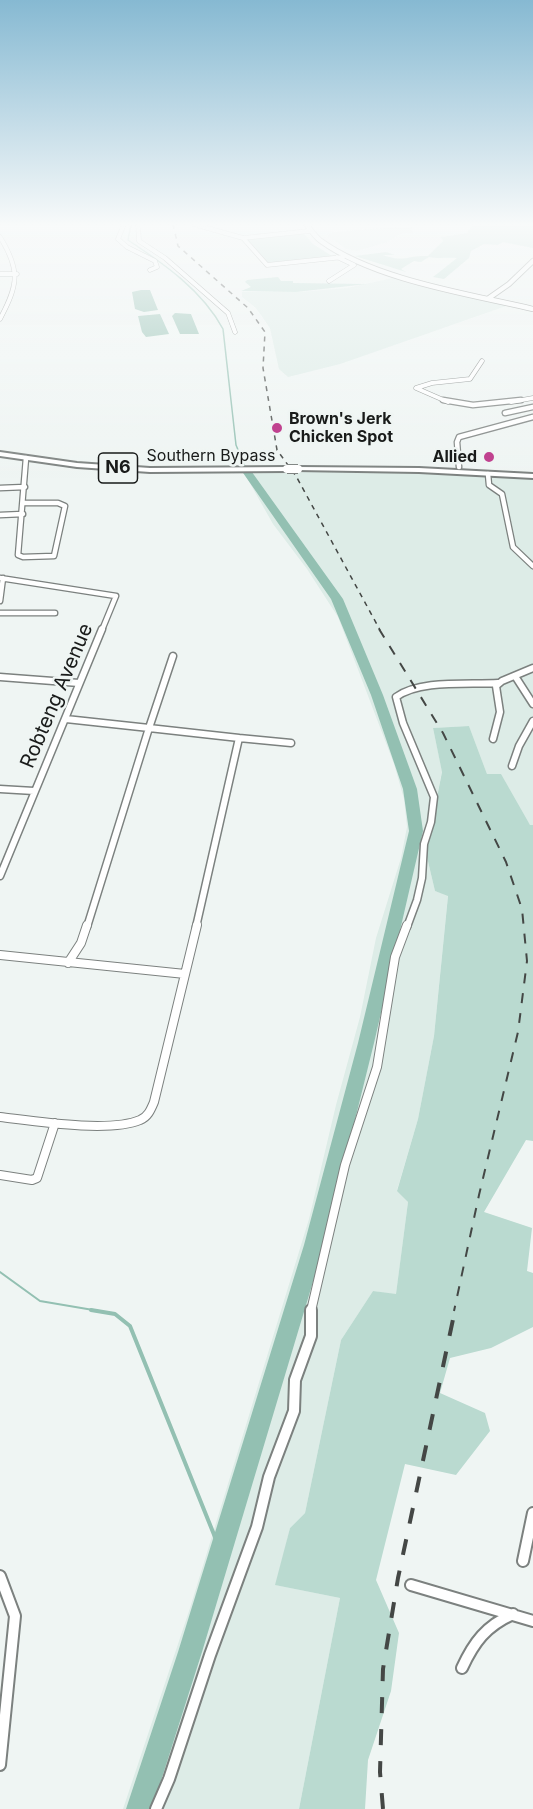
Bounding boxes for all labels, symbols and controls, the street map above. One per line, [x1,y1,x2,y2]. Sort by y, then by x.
place label: Brown's Jerk Chicken Spot [289,409,393,447]
marker: Brown's Jerk Chicken Spot [270,421,284,435]
street label: Southern Bypass [147,446,275,466]
place label: Allied [432,447,477,467]
marker: Allied [482,450,496,464]
road number: N6 [98,453,138,483]
street label: Robteng Avenue [16,620,98,772]

